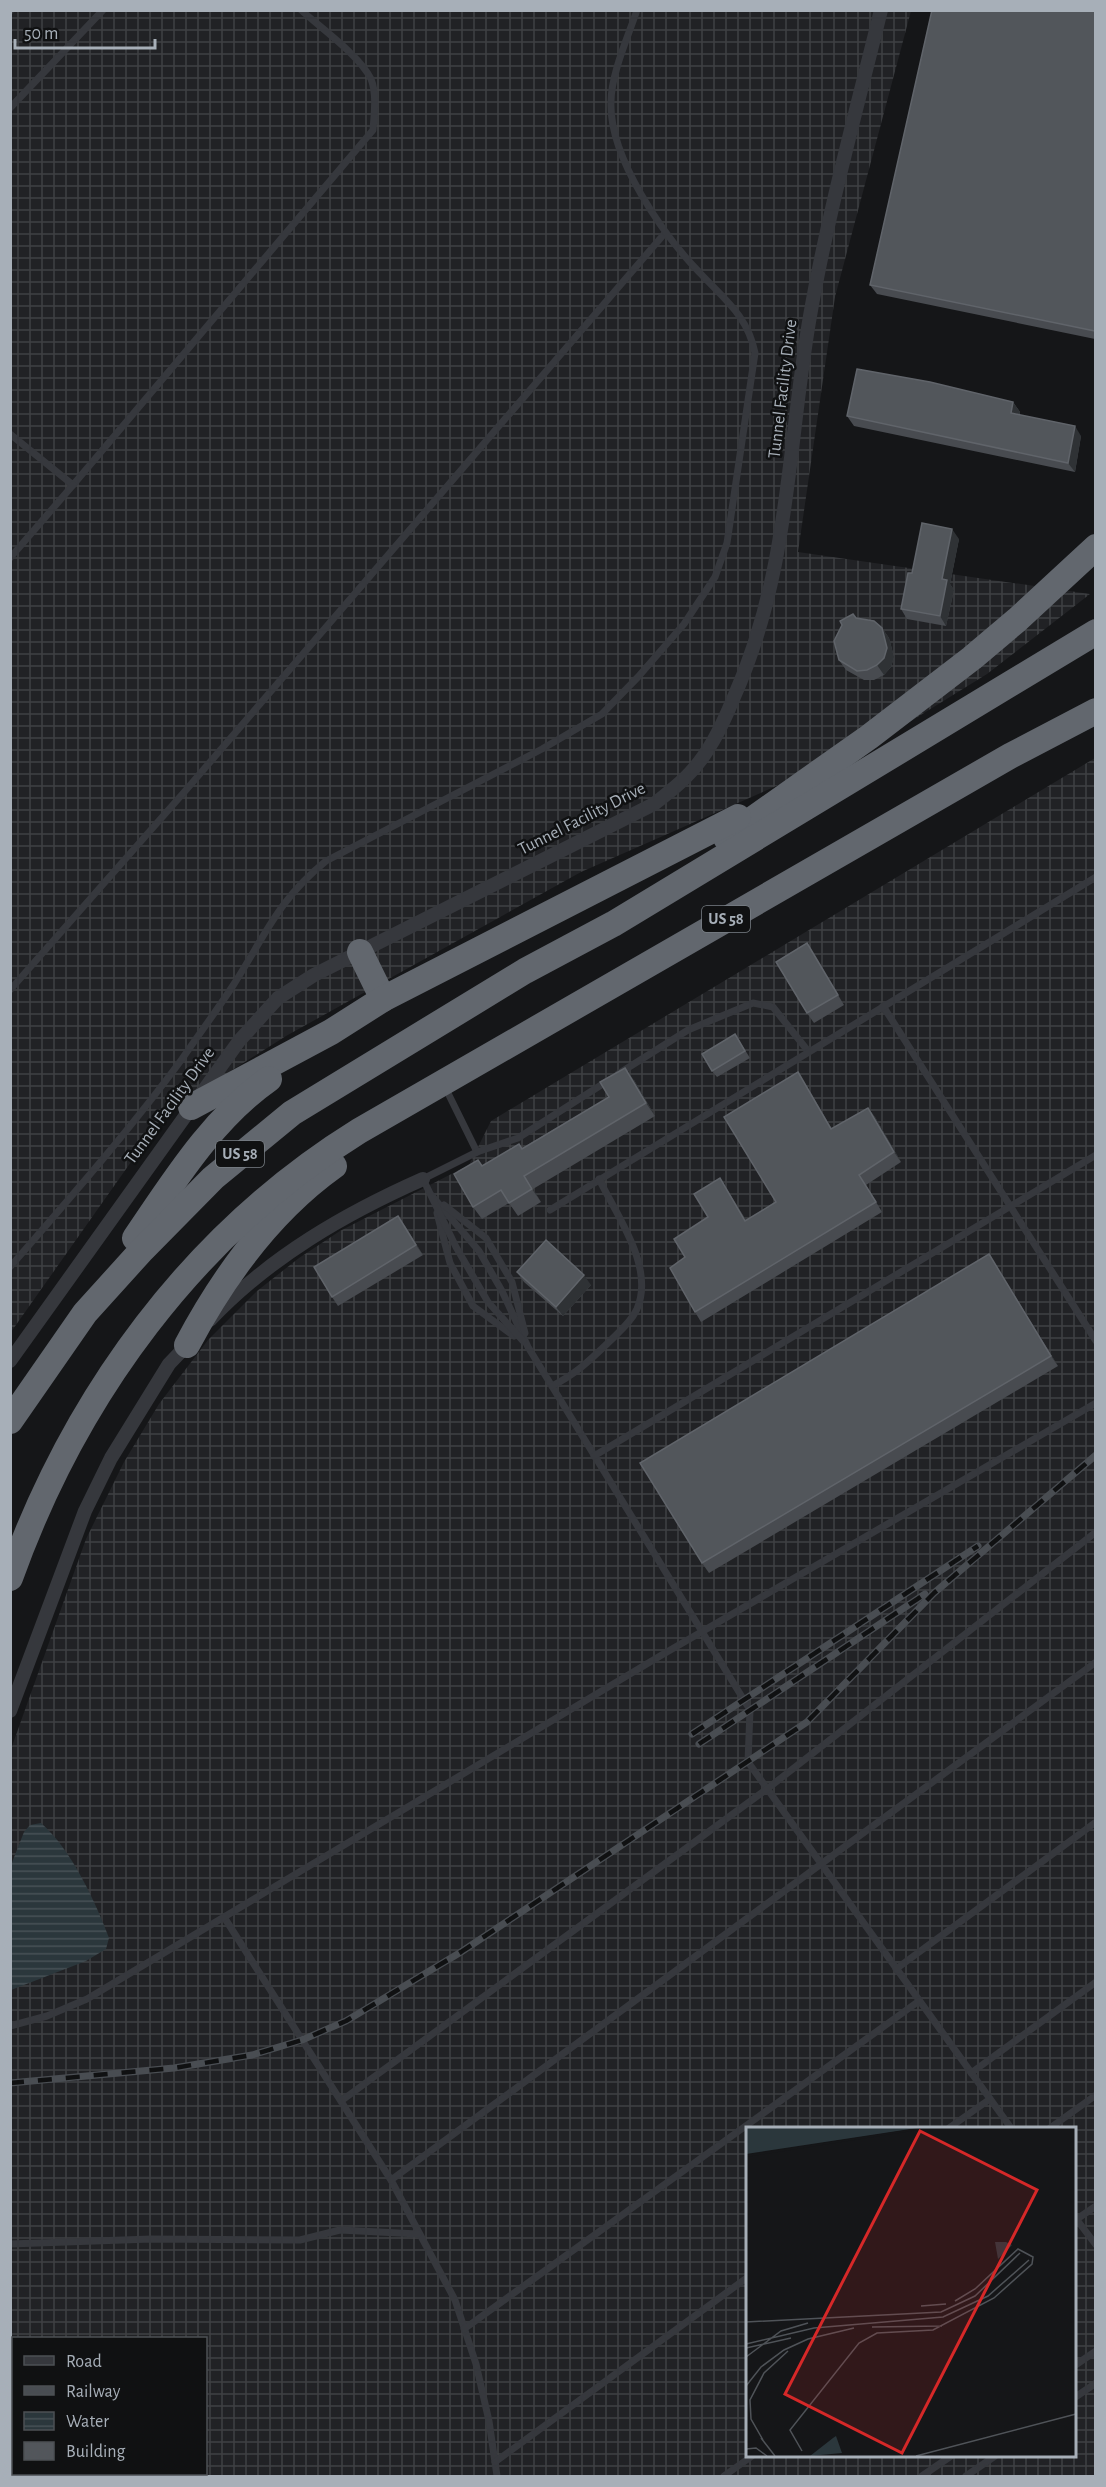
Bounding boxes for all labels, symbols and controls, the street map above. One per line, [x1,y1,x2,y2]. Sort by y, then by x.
scale bar [15,12,154,50]
text: 50 m [24,25,58,43]
street label: Tunnel Facility Drive [766,318,800,460]
street label: Tunnel Facility Drive [515,779,649,859]
road number: US 58 [702,906,750,932]
street label: Tunnel Facility Drive [122,1044,218,1168]
road number: US 58 [216,1141,264,1167]
inset map [746,2127,1076,2457]
legend [12,2337,207,2475]
text: Road [66,2353,102,2371]
text: Railway [66,2383,121,2401]
text: Water [66,2413,109,2431]
text: Building [66,2443,126,2461]

